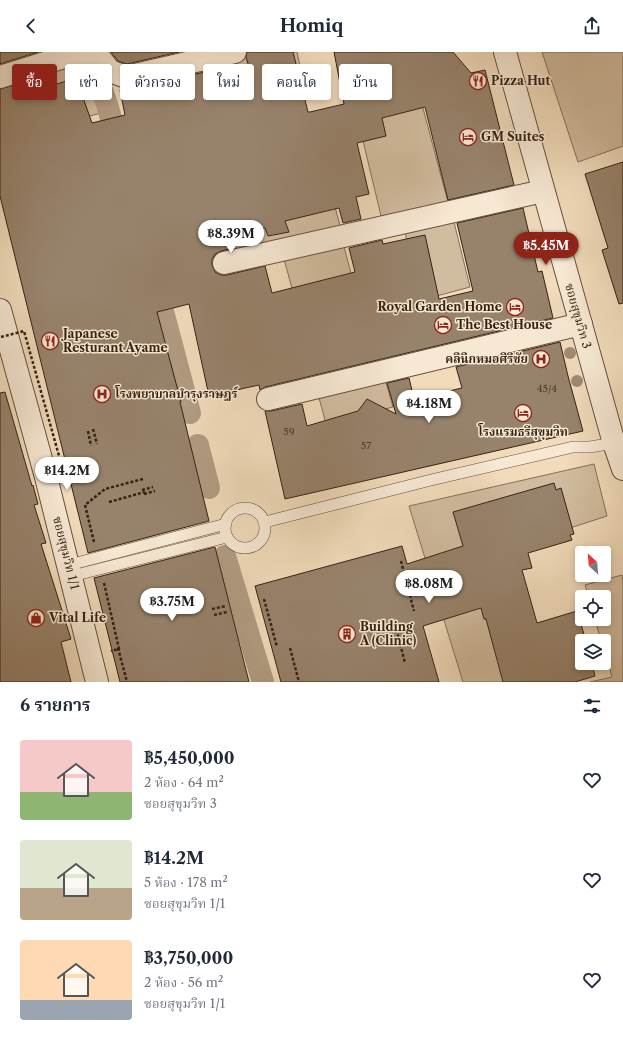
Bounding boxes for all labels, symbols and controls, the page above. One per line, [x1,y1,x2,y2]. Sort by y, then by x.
icon: back [20,15,42,37]
text: Homiq [280,15,343,37]
icon: share [581,15,603,37]
chip: ซื้อ [12,64,57,100]
chip: เช่า [65,64,112,100]
chip: ตัวกรอง [120,64,195,100]
chip: ใหม่ [203,64,254,100]
chip: คอนโด [262,64,331,100]
chip: บ้าน [339,64,392,100]
restaurant icon: Pizza Hut [468,71,488,91]
place label: Pizza Hut [491,73,551,88]
hotel icon: GM Suites [458,127,478,147]
place label: GM Suites [481,129,545,144]
pin: ฿8.39M [198,220,264,254]
text: ฿8.39M [207,225,255,241]
pin: ฿5.45M [513,232,579,266]
text: ฿5.45M [523,237,569,253]
street label: ซอยสุขุมวิท 3 [561,281,595,351]
hotel icon: Royal Garden Home [505,297,525,317]
place label: Royal Garden Home [377,299,502,314]
hotel icon: The Best House [433,315,453,335]
place label: The Best House [456,317,552,332]
place label: Japanese Resturant Ayame [61,326,168,355]
restaurant icon: Japanese Resturant Ayame [40,331,60,351]
hospital icon: คลินิกหมอศิริชัย [531,349,551,369]
place label: คลินิกหมอศิริชัย [445,351,528,366]
house number: 45/4 [537,382,557,395]
hospital icon: โรงพยาบาลบำรุงราษฎร์ [92,384,112,404]
place label: โรงพยาบาลบำรุงราษฎร์ [114,385,239,402]
pin: ฿4.18M [396,390,462,424]
text: ฿4.18M [406,395,452,411]
hotel icon: โรงแรมธรีสุขุมวิท [513,403,533,423]
place label: โรงแรมธรีสุขุมวิท [477,423,568,440]
house number: 59 [283,425,295,438]
house number: 57 [361,439,371,452]
pin: ฿14.2M [34,457,100,491]
text: ฿14.2M [44,462,90,478]
street label: ซอยสุขุมวิท 1/1 [49,515,83,591]
north arrow [575,546,611,582]
map controls [575,546,611,670]
pin: ฿8.08M [396,570,462,604]
text: ฿8.08M [405,575,453,591]
pin: ฿3.75M [139,588,205,622]
button: locate [575,590,611,626]
text: ฿3.75M [149,593,195,609]
shop icon: Vital Life [26,608,46,628]
place label: Vital Life [48,610,106,625]
place label: Building A (Clinic) [359,619,416,648]
building icon: Building A (Clinic) [337,624,357,644]
button: layers [575,634,611,670]
text: 6 รายการ [20,695,91,715]
icon: filters [581,695,603,717]
text: ฿5,450,000 [144,748,235,768]
icon: home [52,756,100,804]
icon: heart [581,769,603,791]
text: 2 ห้อง · 64 m² [144,774,224,790]
text: ซอยสุขุมวิท 3 [144,795,217,811]
text: ฿14.2M [144,848,204,868]
icon: home [52,856,100,904]
icon: heart [581,869,603,891]
text: 5 ห้อง · 178 m² [144,874,228,890]
text: ซอยสุขุมวิท 1/1 [144,895,225,911]
text: ฿3,750,000 [144,948,233,968]
icon: home [52,956,100,1004]
icon: heart [581,969,603,991]
text: 2 ห้อง · 56 m² [144,974,223,990]
text: ซอยสุขุมวิท 1/1 [144,995,225,1011]

